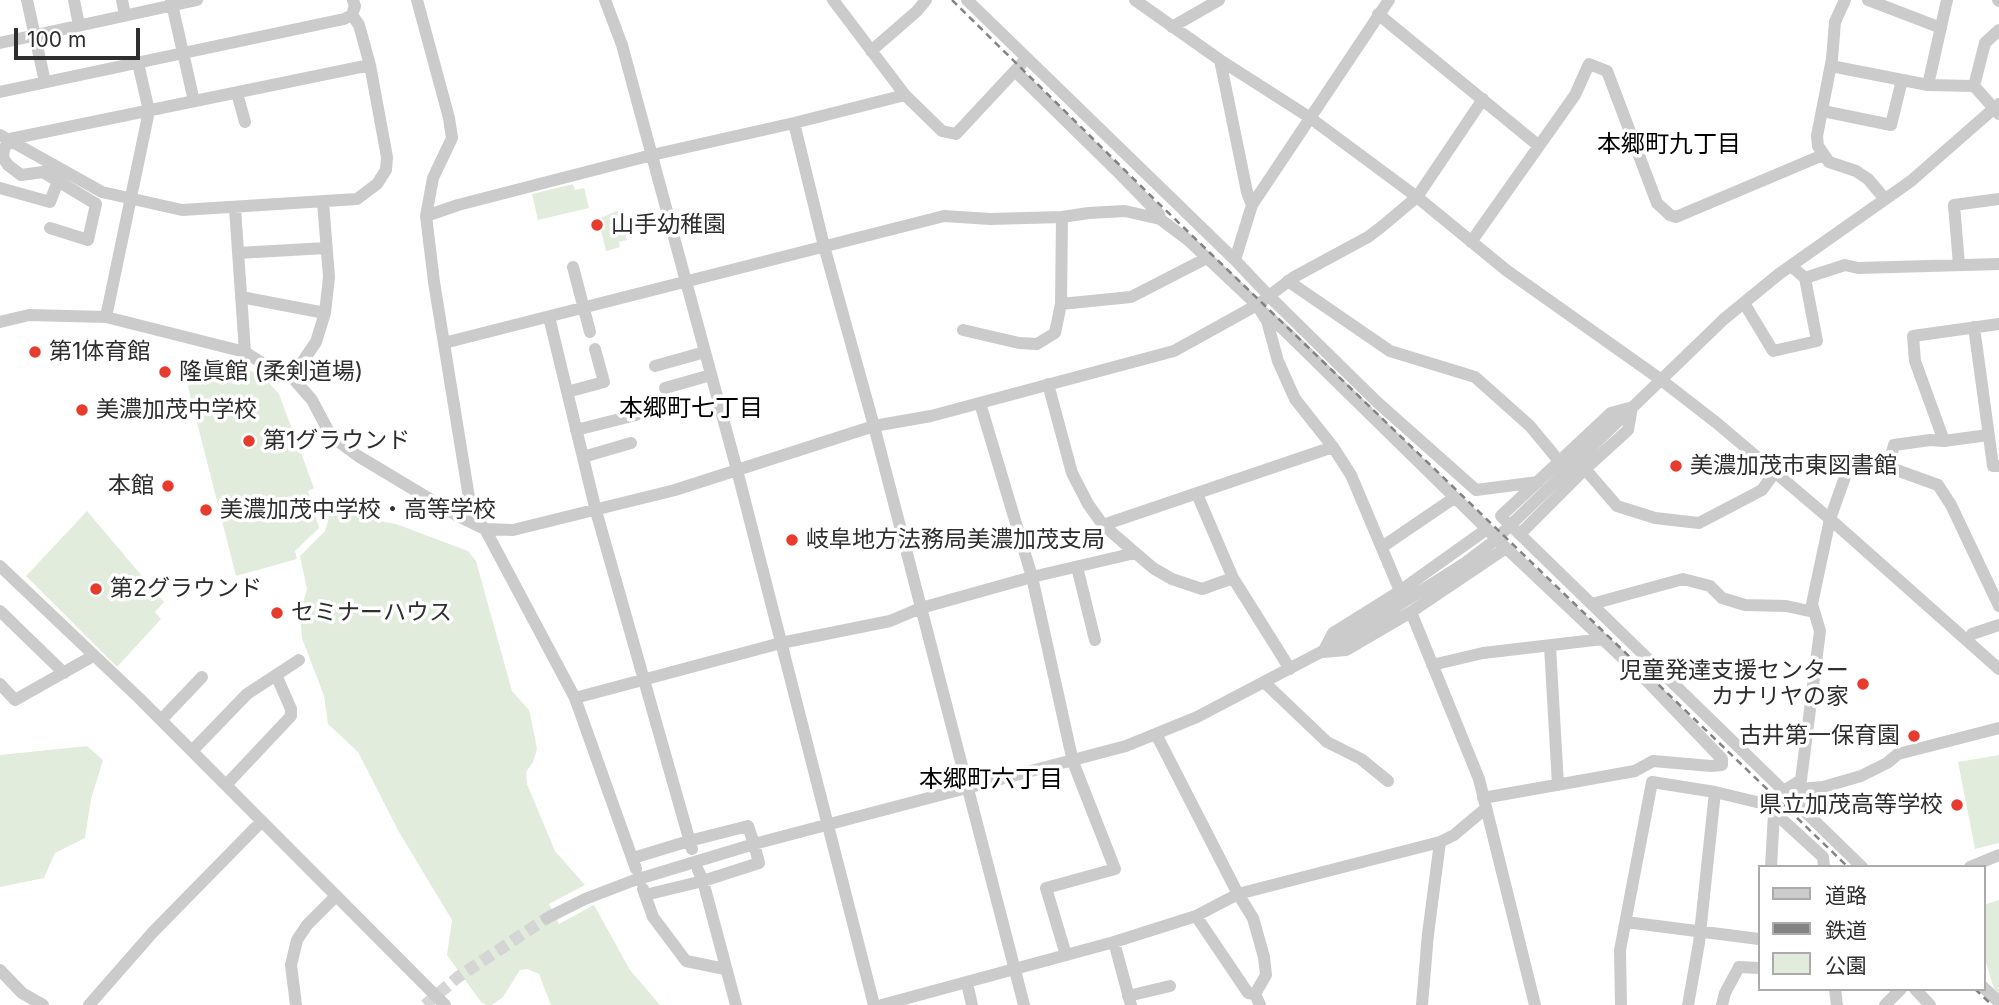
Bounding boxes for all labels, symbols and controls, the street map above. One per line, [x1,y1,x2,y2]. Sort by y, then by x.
scale bar [18,14,144,58]
text: 100 m [27,27,86,52]
district label: 本郷町九丁目 [1597,131,1741,159]
place label: 山手幼稚園 [611,211,726,239]
marker: 山手幼稚園 [589,217,605,233]
place label: 第1体育館 [49,338,150,366]
marker: 第1体育館 [27,344,43,360]
place label: 隆眞館 (柔剣道場) [179,358,363,386]
marker: 隆眞館 (柔剣道場) [157,364,173,380]
district label: 本郷町七丁目 [619,395,763,423]
place label: 美濃加茂中学校 [96,396,257,424]
marker: 美濃加茂中学校 [74,402,90,418]
place label: 第1グラウンド [263,427,410,455]
marker: 第1グラウンド [241,433,257,449]
place label: 美濃加茂市東図書館 [1690,452,1897,480]
marker: 美濃加茂市東図書館 [1668,458,1684,474]
place label: 本館 [108,472,154,500]
marker: 本館 [160,478,176,494]
place label: 美濃加茂中学校・高等学校 [220,496,496,524]
marker: 美濃加茂中学校・高等学校 [198,502,214,518]
place label: 岐阜地方法務局美濃加茂支局 [806,526,1105,554]
marker: 岐阜地方法務局美濃加茂支局 [784,532,800,548]
place label: 第2グラウンド [110,575,262,603]
marker: 第2グラウンド [88,581,104,597]
place label: セミナーハウス [291,599,452,627]
marker: セミナーハウス [269,605,285,621]
place label: 児童発達支援センター カナリヤの家 [1619,657,1849,711]
marker: 児童発達支援センター カナリヤの家 [1855,676,1871,692]
place label: 古井第一保育園 [1739,722,1900,750]
marker: 古井第一保育園 [1906,728,1922,744]
district label: 本郷町六丁目 [919,766,1063,794]
place label: 県立加茂高等学校 [1759,791,1943,819]
marker: 県立加茂高等学校 [1949,797,1965,813]
legend [1758,865,1985,991]
text: 道路 [1825,883,1867,908]
text: 鉄道 [1825,918,1867,943]
text: 公園 [1825,953,1867,978]

